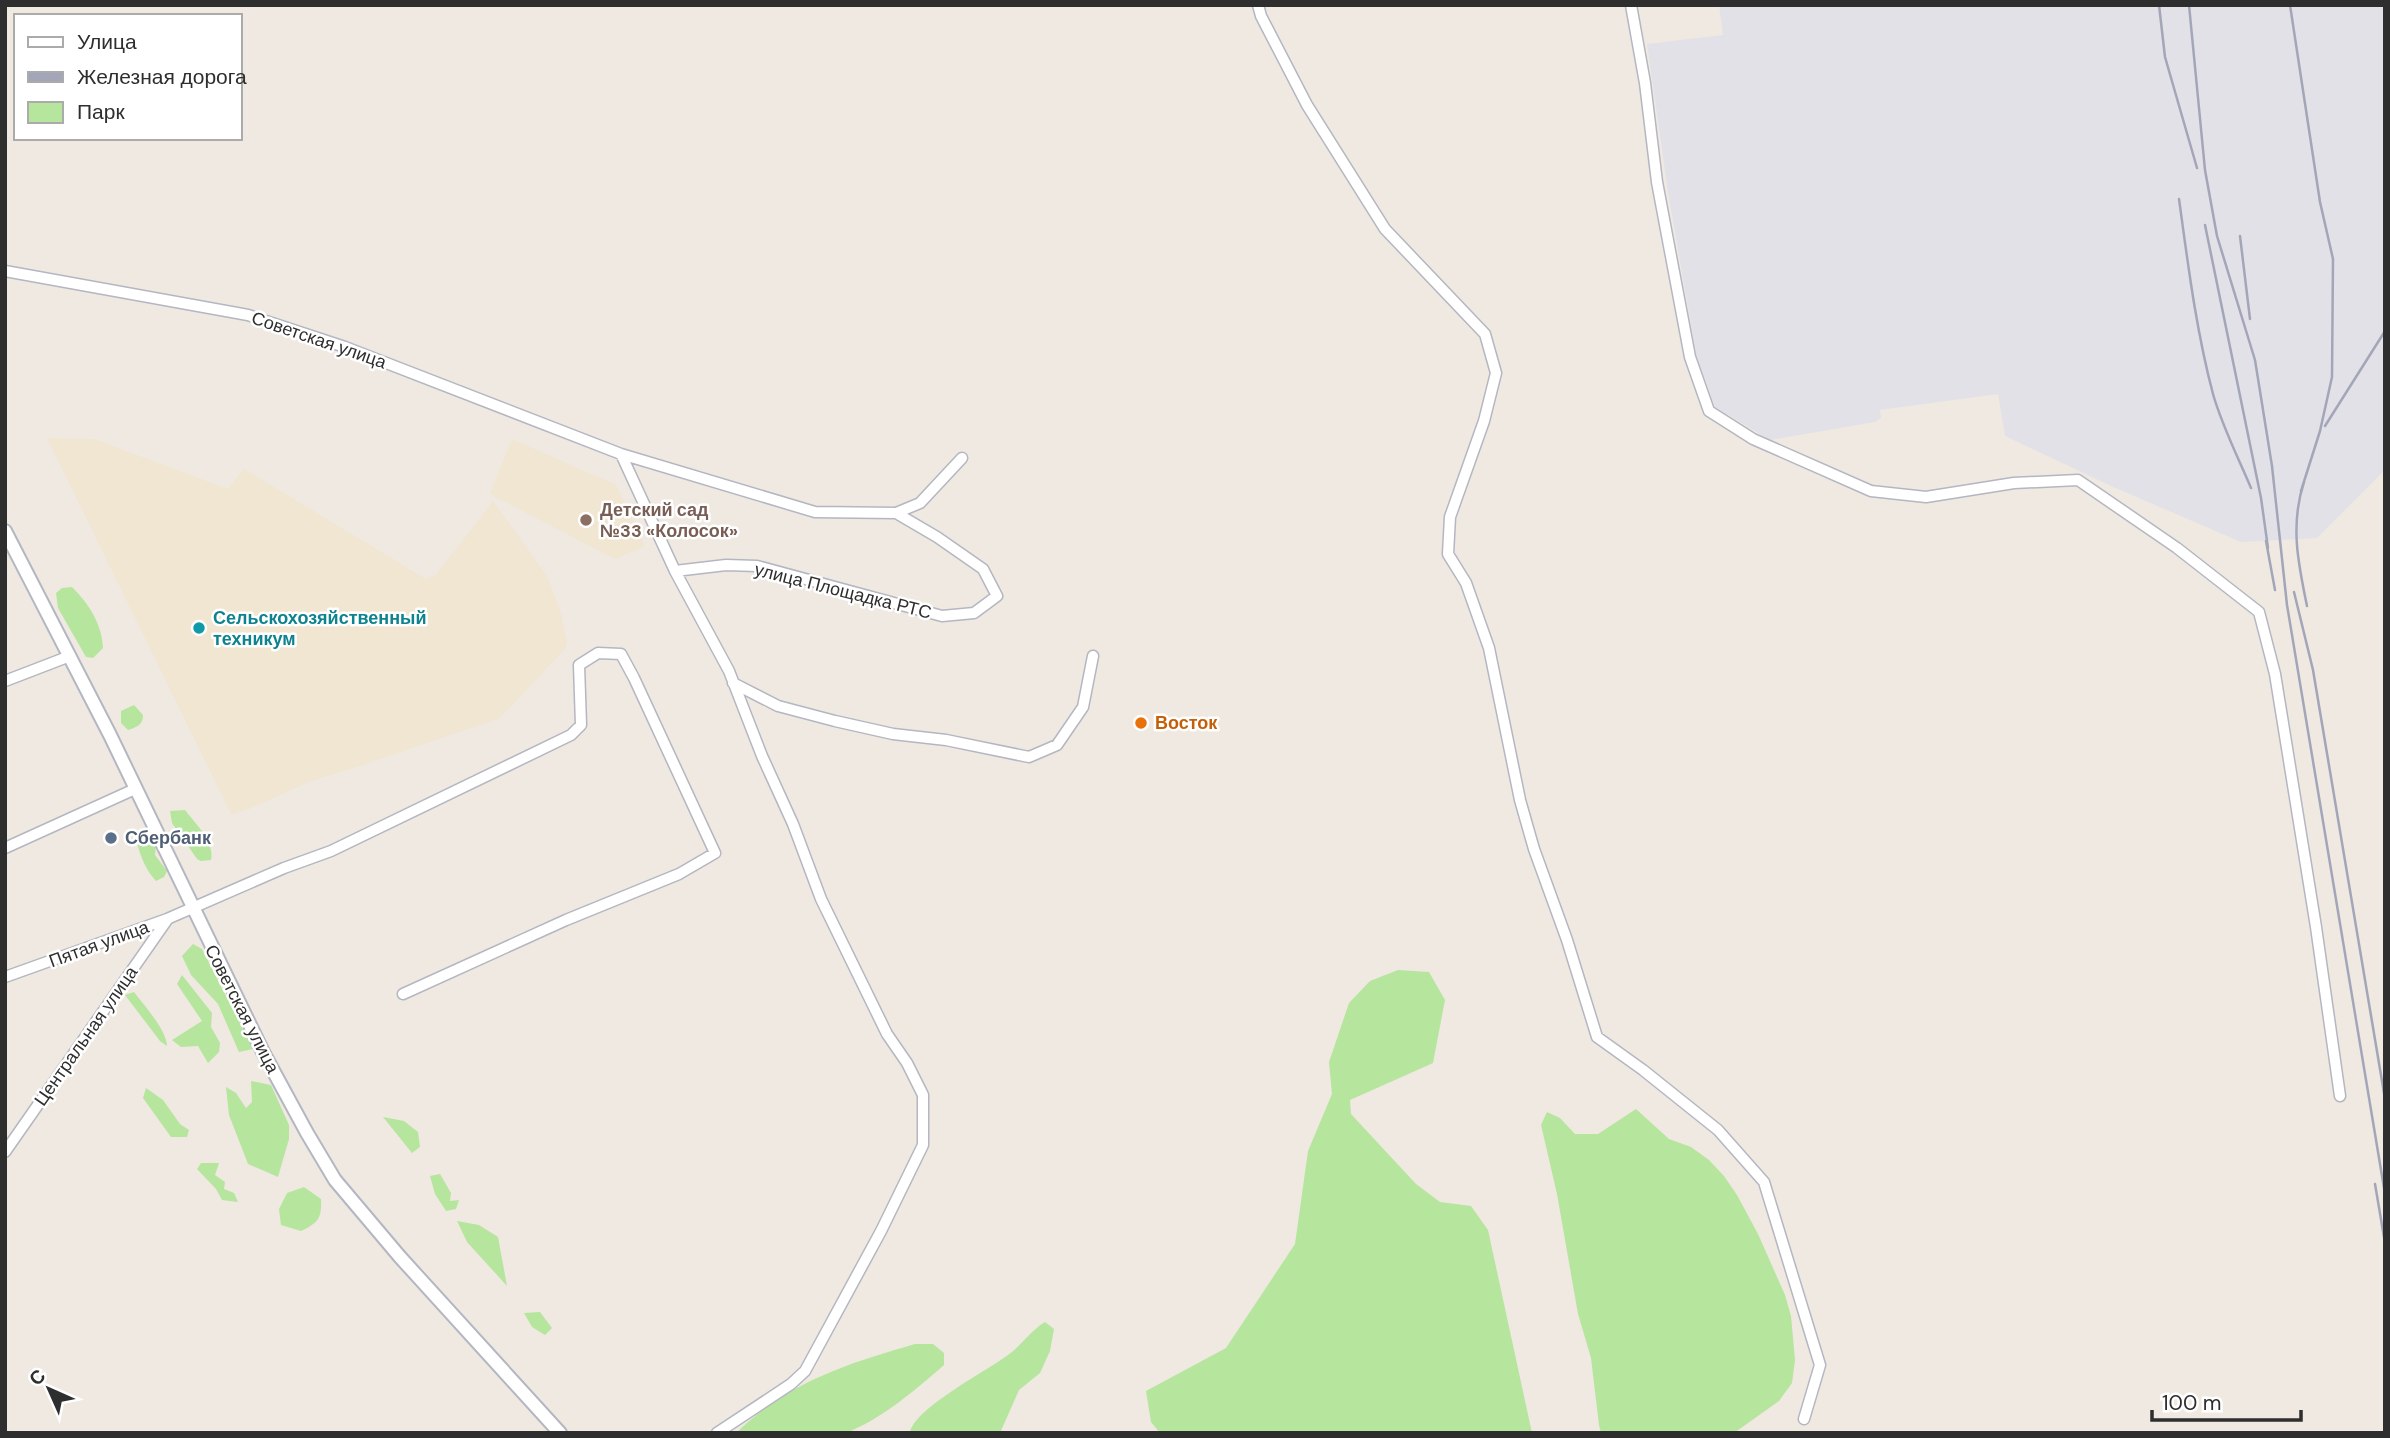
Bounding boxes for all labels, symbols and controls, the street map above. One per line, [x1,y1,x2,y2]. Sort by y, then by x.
legend [14,14,242,140]
text: Улица [77,28,137,56]
text: Железная дорога [77,63,247,91]
text: Парк [77,98,125,126]
street label: Советская улица [248,306,391,375]
place label: Детский сад №33 «Колосок» [600,498,738,543]
marker: Детский сад №33 «Колосок» [578,512,594,528]
street label: улица Площадка РТС [752,557,934,625]
place label: Сельскохозяйственный техникум [213,606,427,651]
marker: Сельскохозяйственный техникум [191,620,207,636]
place label: Восток [1155,711,1218,735]
marker: Восток [1133,715,1149,731]
place label: Сбербанк [125,826,212,850]
marker: Сбербанк [103,830,119,846]
street label: Пятая улица [46,914,153,973]
street label: Советская улица [199,941,285,1078]
street label: Центральная улица [29,961,144,1111]
north arrow [14,1354,84,1424]
text: С [24,1363,51,1391]
scale bar [2152,1378,2301,1422]
text: 100 m [2162,1389,2222,1417]

